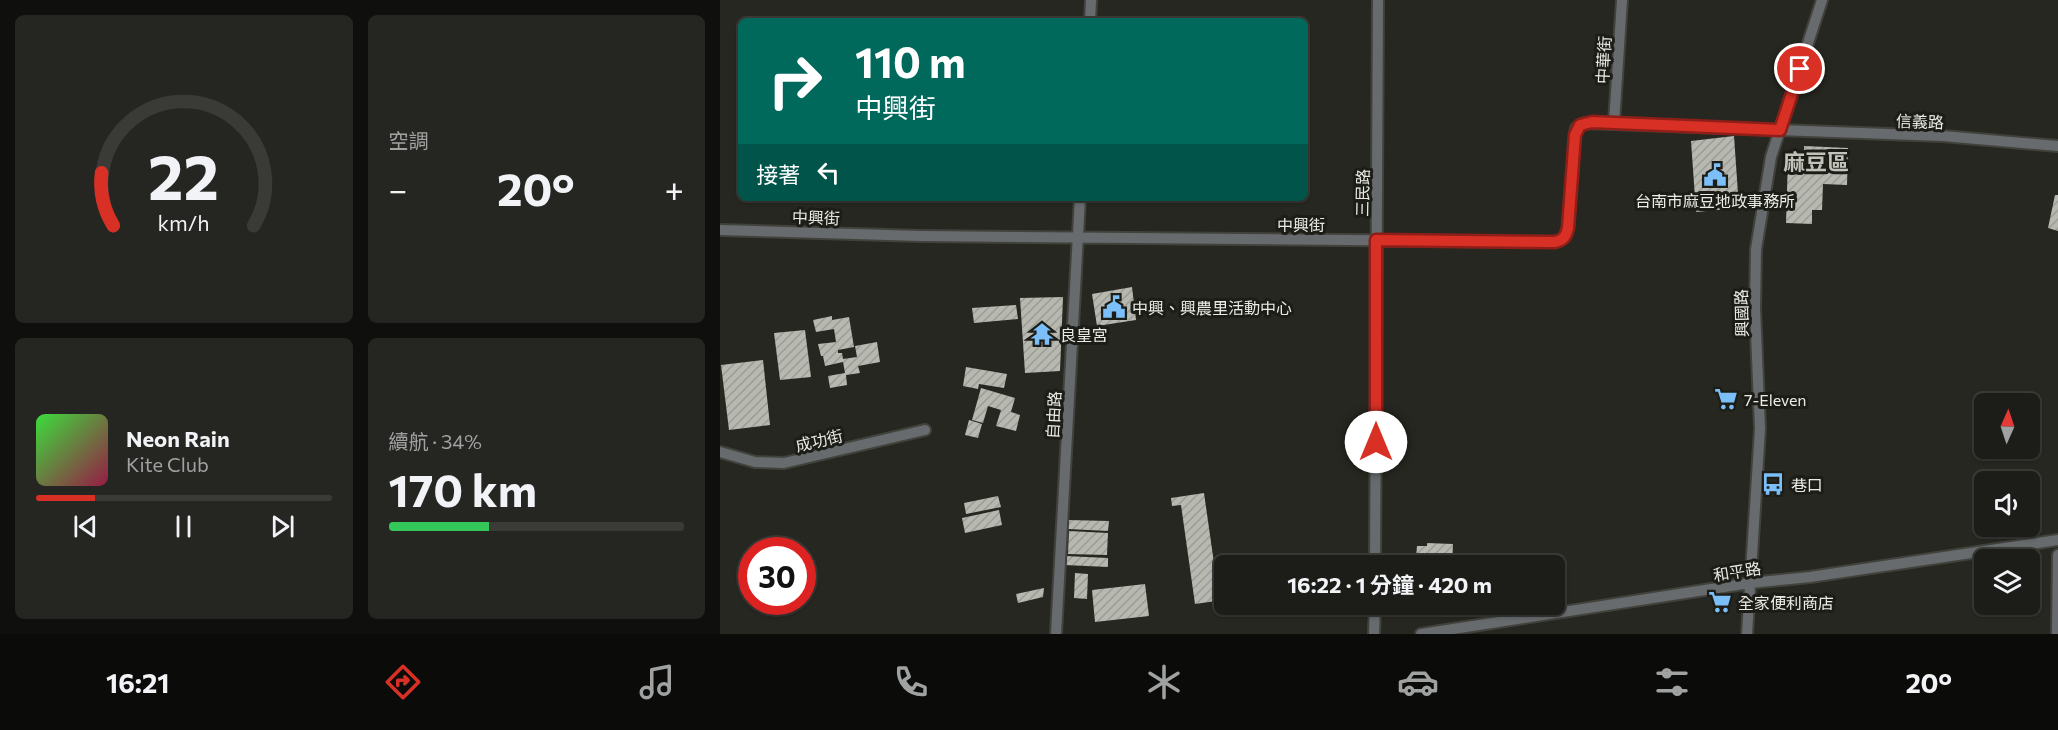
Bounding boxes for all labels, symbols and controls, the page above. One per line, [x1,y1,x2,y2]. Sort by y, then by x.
text: 110 m [855,35,966,87]
street label: 中華街 [1592,36,1614,84]
icon: right [756,42,834,120]
pin [1774,43,1825,94]
icon: arrive [1783,52,1816,85]
text: 中興街 [855,91,936,124]
street label: 信義路 [1896,111,1944,131]
text: 空調 [389,128,429,152]
text: 22 [148,137,219,213]
district label: 麻豆區 [1783,148,1849,175]
icon: left [812,156,845,189]
text: 20° [497,160,575,215]
text: 接著 [756,161,800,188]
public building icon: 台南市麻豆地政事務所 [1702,162,1728,188]
text: − [389,168,407,209]
text: + [665,168,684,209]
street label: 三民路 [1352,169,1372,217]
place label: 台南市麻豆地政事務所 [1635,191,1795,210]
street label: 中興街 [792,207,840,227]
text: km/h [158,209,210,235]
street label: 中興街 [1277,215,1325,234]
street label: 興國路 [1731,289,1751,337]
public building icon: 中興、興農里活動中心 [1101,294,1127,320]
place label: 中興、興農里活動中心 [1132,298,1292,317]
temple icon: 良皇宮 [1029,321,1055,347]
place label: 良皇宮 [1060,325,1108,344]
supermarket icon: 7-Eleven [1713,386,1739,412]
place label: 7-Eleven [1744,390,1807,409]
street label: 自由路 [1042,391,1064,439]
north arrow [1974,393,2040,459]
map controls [1974,393,2040,615]
position arrow [1344,410,1408,474]
text: Neon Rain [126,425,230,452]
street label: 成功街 [793,425,845,455]
text: 續航 · 34% [389,429,482,453]
text: Kite Club [126,452,209,476]
text: 170 km [389,461,537,516]
bus stop icon: 巷口 [1760,471,1786,497]
button: sound [1974,471,2040,537]
place label: 巷口 [1791,475,1823,494]
icon: previous [69,510,102,543]
icon: pause [167,510,200,543]
icon: next [266,510,299,543]
speed limit sign: 30 [738,537,816,615]
button: layers [1974,549,2040,615]
street label: 和平路 [1712,558,1762,584]
text: 16:22 · 1 分鐘 · 420 m [1287,571,1492,598]
supermarket icon: 全家便利商店 [1707,589,1733,615]
place label: 全家便利商店 [1738,593,1834,612]
icon: directions [382,661,424,703]
icon: music [636,661,678,703]
icon: phone [890,661,932,703]
icon: climate [1143,661,1185,703]
icon: car [1397,661,1439,703]
icon: filters [1651,661,1693,703]
text: 16:21 [106,666,170,699]
text: 20° [1905,666,1952,699]

